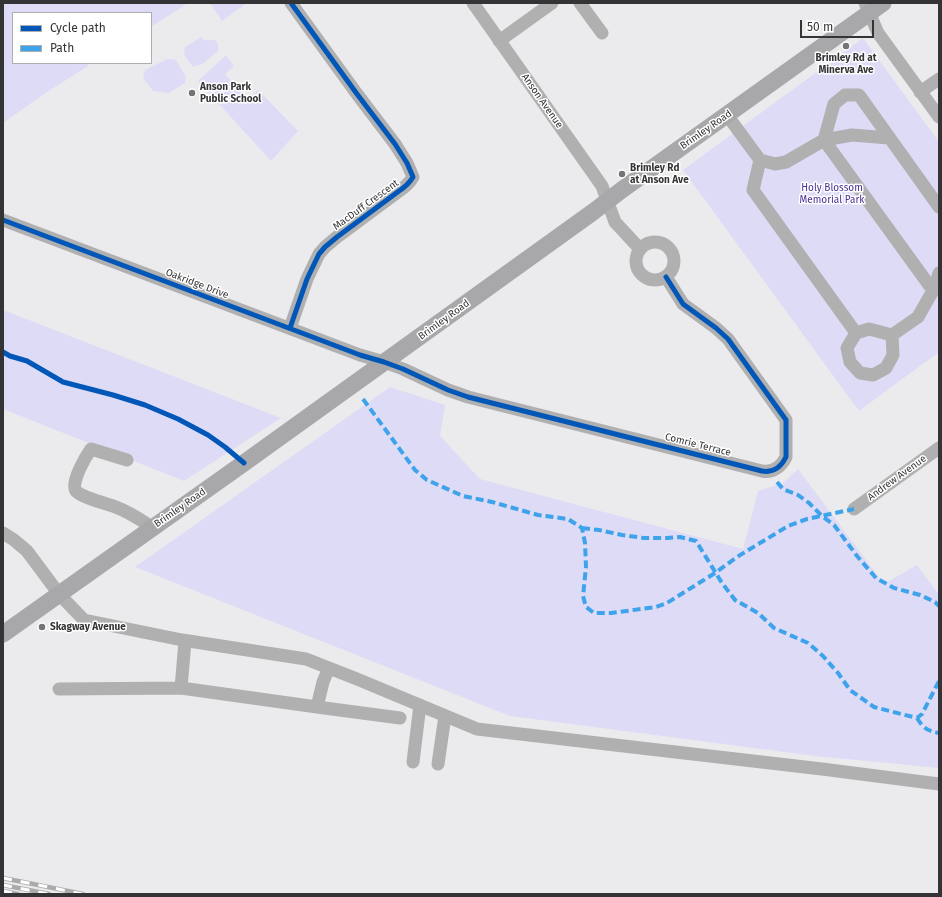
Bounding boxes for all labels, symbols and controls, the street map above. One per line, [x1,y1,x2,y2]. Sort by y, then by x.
legend [12,12,152,64]
scale bar [802,12,876,38]
text: 50 m [807,20,833,34]
text: Cycle path [50,21,106,35]
text: Path [50,41,74,55]
marker: Brimley Rd at Minerva Ave [841,41,851,51]
place label: Brimley Rd at Minerva Ave [815,52,877,76]
street label: Anson Avenue [519,71,565,131]
place label: Anson Park Public School [200,81,261,104]
marker: Anson Park Public School [187,88,197,98]
street label: Brimley Road [678,108,734,152]
place label: Brimley Rd at Anson Ave [630,162,689,186]
marker: Brimley Rd at Anson Ave [617,169,627,179]
street label: MacDuff Crescent [331,177,401,233]
park label: Holy Blossom Memorial Park [800,182,864,206]
street label: Oakridge Drive [164,266,230,302]
street label: Brimley Road [416,297,472,343]
street label: Comrie Terrace [664,431,732,459]
street label: Andrew Avenue [865,453,929,503]
street label: Brimley Road [152,486,208,530]
place label: Skagway Avenue [50,621,126,633]
marker: Skagway Avenue [37,622,47,632]

